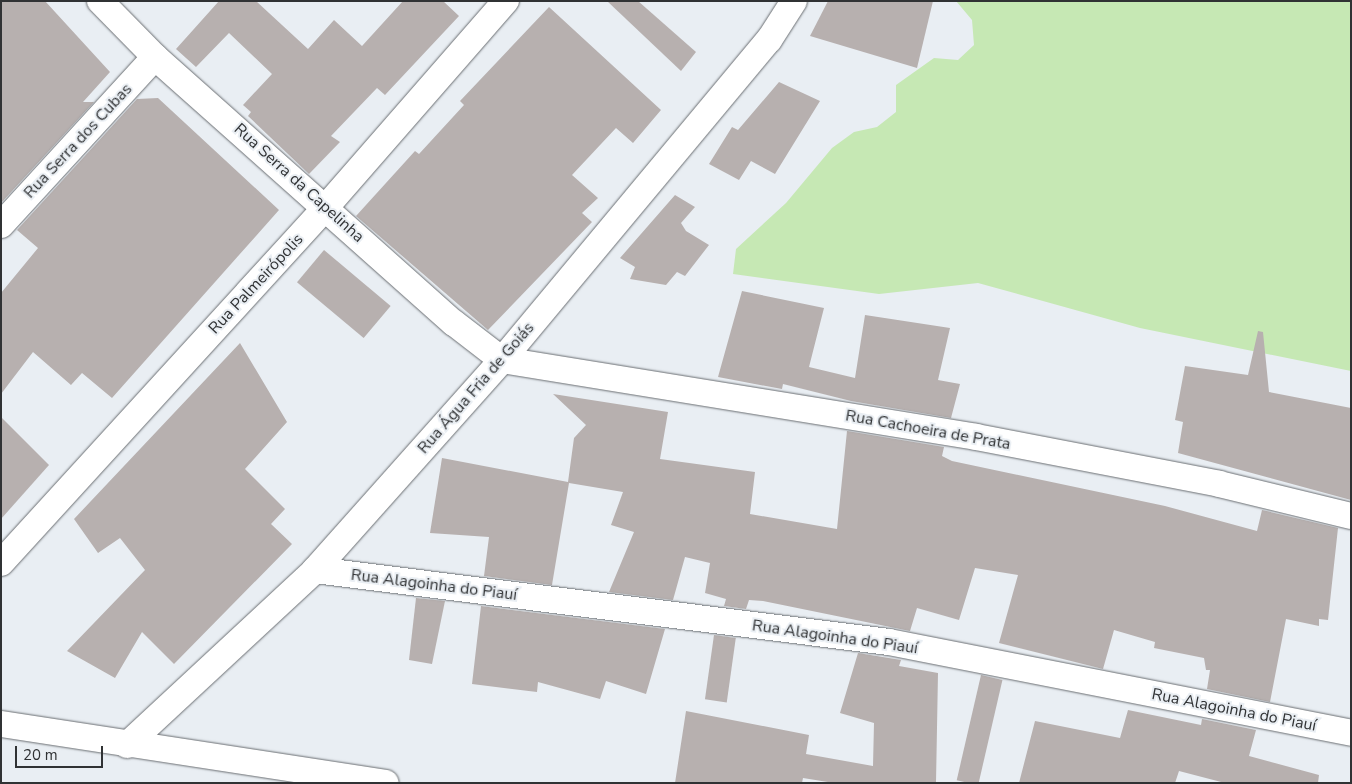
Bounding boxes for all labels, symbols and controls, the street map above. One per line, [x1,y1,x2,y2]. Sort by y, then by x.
street label: Rua Serra dos Cubas [20,80,136,202]
street label: Rua Serra da Capelinha [230,120,368,246]
street label: Rua Palmeirópolis [205,230,307,338]
street label: Rua Água Fria de Goiás [414,318,538,458]
street label: Rua Cachoeira de Prata [844,406,1012,454]
street label: Rua Alagoinha do Piauí [350,565,518,605]
street label: Rua Alagoinha do Piauí [751,616,919,658]
street label: Rua Alagoinha do Piauí [1150,685,1318,735]
scale bar [18,736,105,768]
text: 20 m [23,745,58,765]

